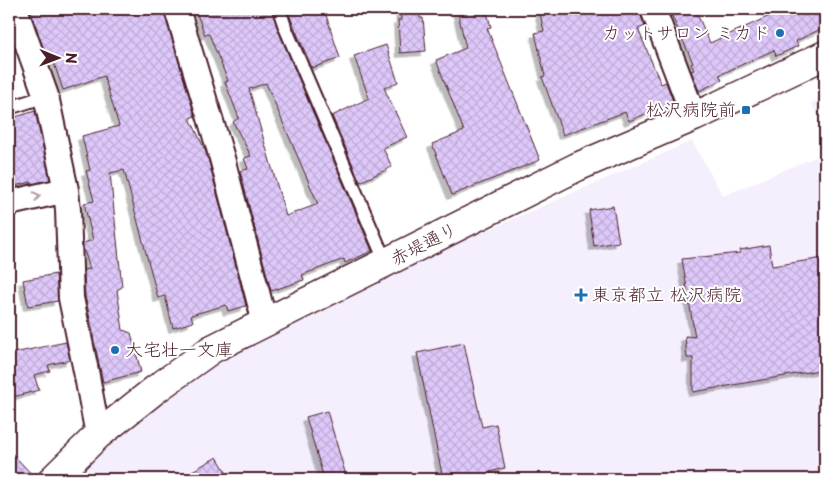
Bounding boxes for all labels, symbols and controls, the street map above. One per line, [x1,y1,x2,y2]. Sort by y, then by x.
place label: カットサロン ミカド [602,18,770,45]
marker: カットサロン ミカド [774,27,786,39]
north arrow [32,32,82,82]
text: N [61,53,82,64]
place label: 松沢病院前 [646,95,736,122]
marker: 松沢病院前 [740,104,752,116]
one-way arrow [33,191,42,202]
street label: 赤堤通り [385,214,462,271]
place label: 東京都立 松沢病院 [592,280,742,307]
marker: 東京都立 松沢病院 [574,288,588,302]
place label: 大宅壮一文庫 [125,335,233,362]
marker: 大宅壮一文庫 [109,344,121,356]

